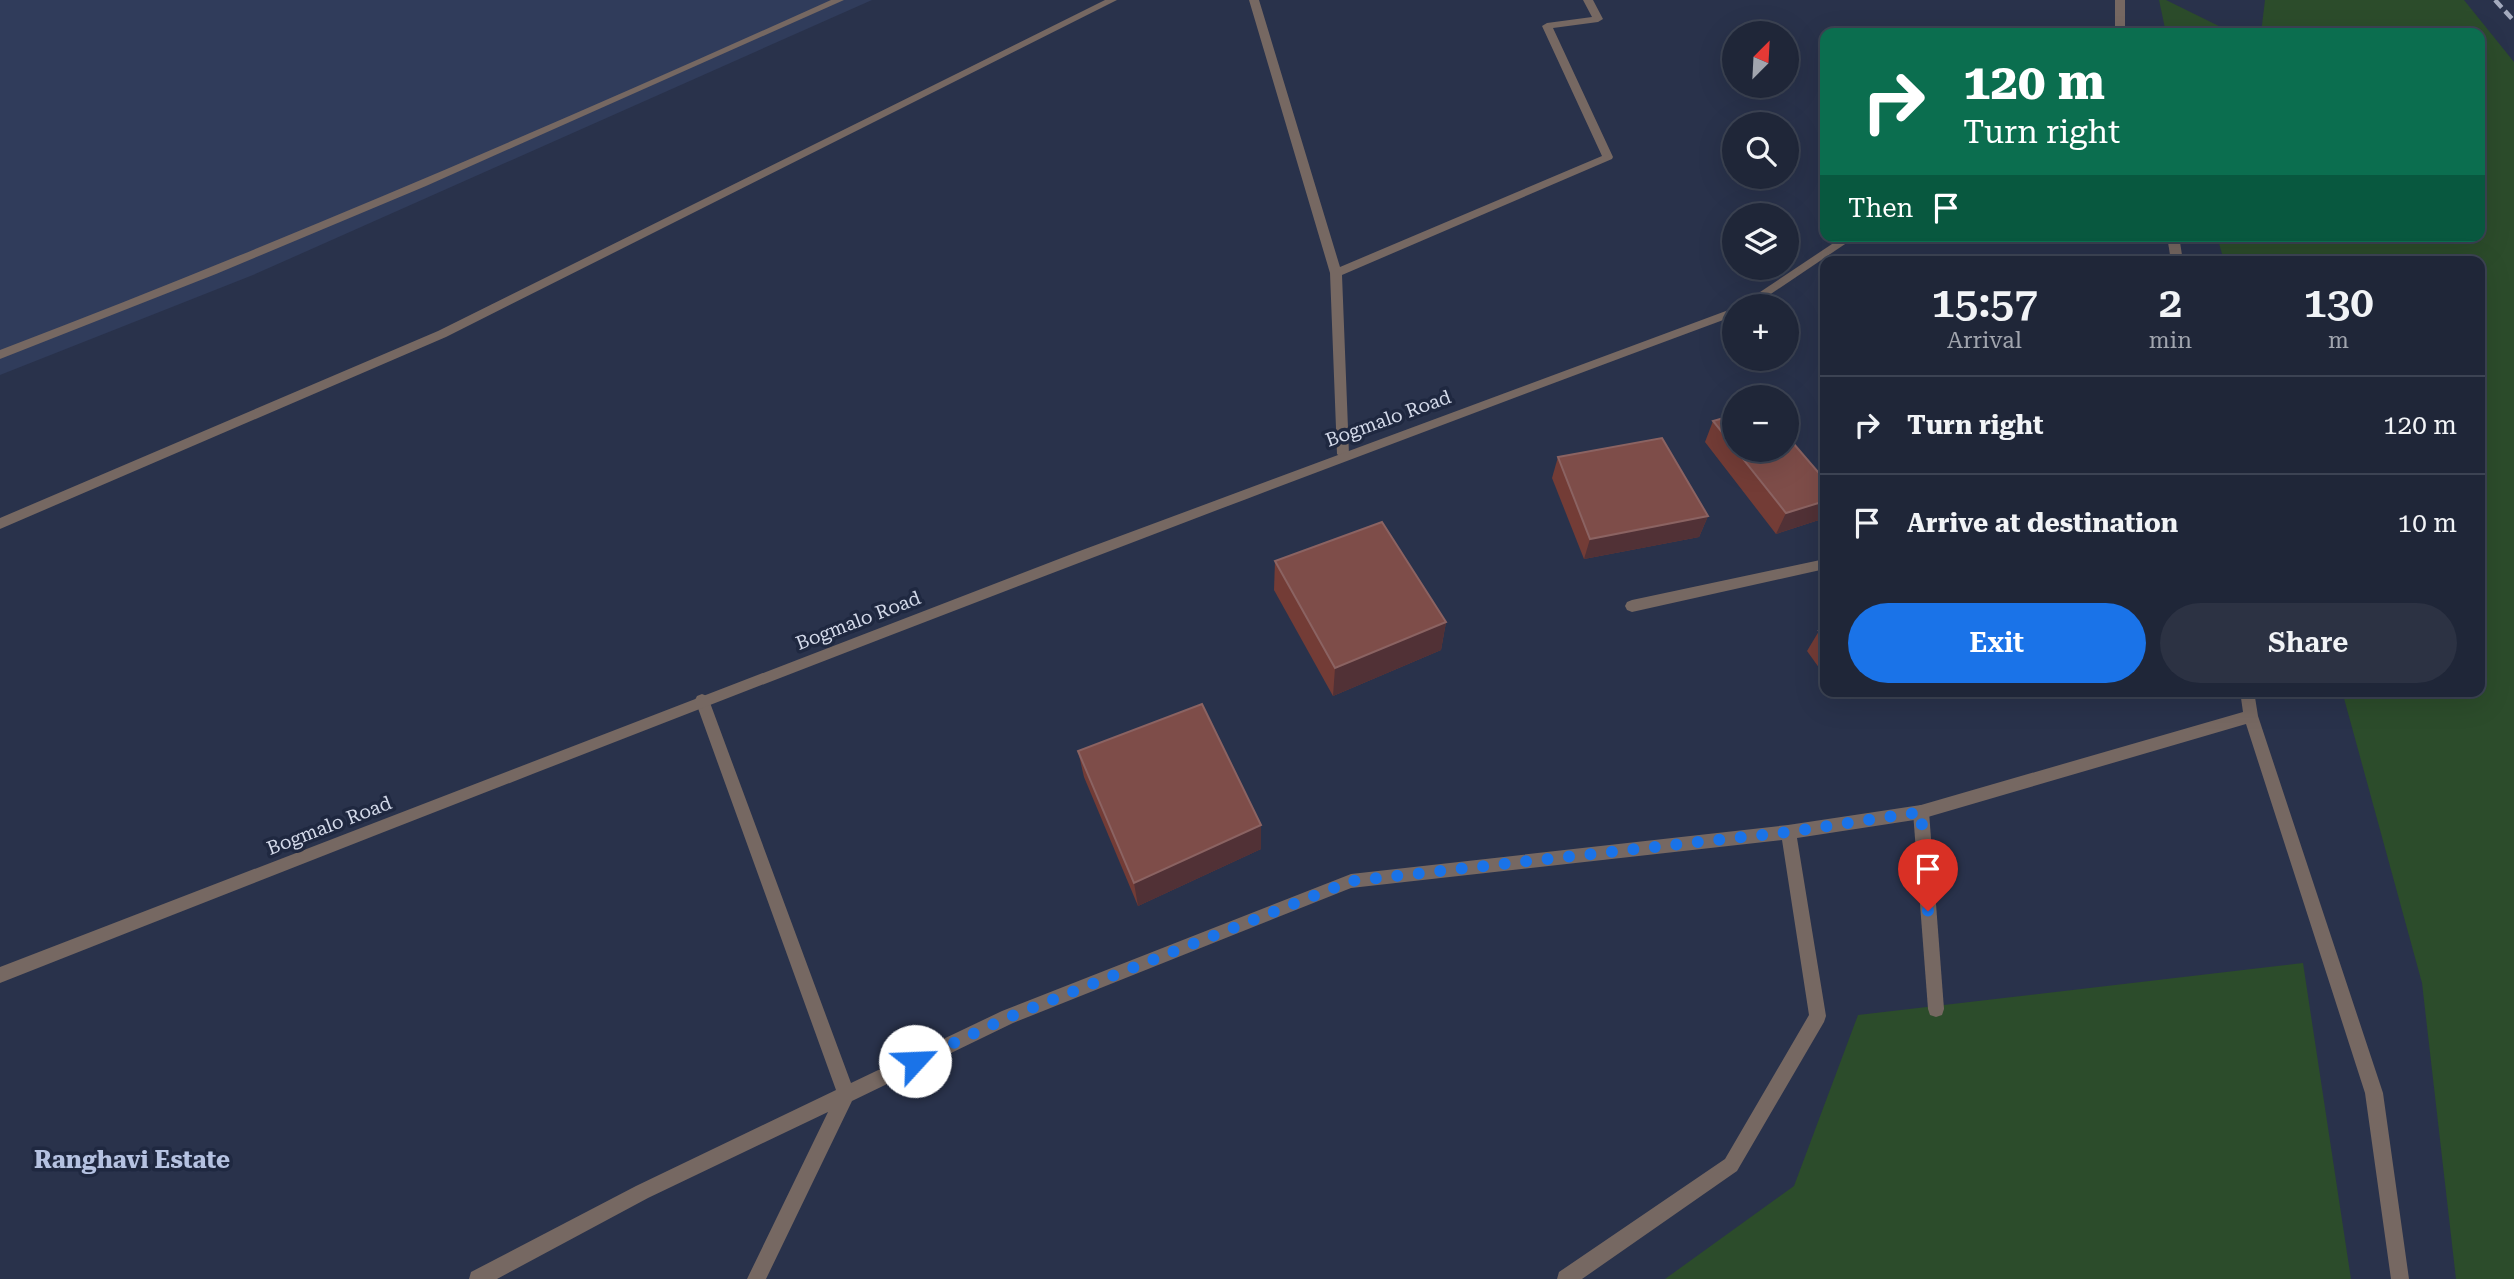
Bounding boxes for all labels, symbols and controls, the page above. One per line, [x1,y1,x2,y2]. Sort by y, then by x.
north arrow [1722,21,1799,98]
map controls [1722,21,1799,462]
text: 120 m [1963,54,2105,111]
icon: right [1848,56,1939,147]
button: search [1722,112,1799,189]
text: Turn right [1963,113,2120,151]
icon: arrive [1927,189,1965,227]
text: Then [1848,193,1913,223]
button: layers [1722,203,1799,280]
text: 15:57 [1931,278,2038,327]
text: 2 [2159,278,2182,327]
text: 130 [2303,278,2374,327]
button: + [1722,294,1799,371]
text: Arrival [1947,327,2022,354]
text: min [2149,327,2192,354]
text: m [2328,327,2349,354]
street label: Bogmalo Road [1322,385,1454,452]
button: − [1722,385,1799,462]
icon: right [1848,406,1886,444]
text: Turn right [1907,410,2043,440]
text: 120 m [2383,410,2457,440]
icon: arrive [1848,504,1886,542]
text: Arrive at destination [1907,508,2178,538]
text: 10 m [2398,508,2457,538]
street label: Bogmalo Road [793,586,924,655]
button: Exit [1848,603,2146,683]
button: Share [2160,603,2457,683]
street label: Bogmalo Road [264,791,395,860]
pin [1898,839,1958,911]
icon: arrive [1909,850,1947,888]
position arrow [878,1024,952,1098]
district label: Ranghavi Estate [34,1146,230,1174]

